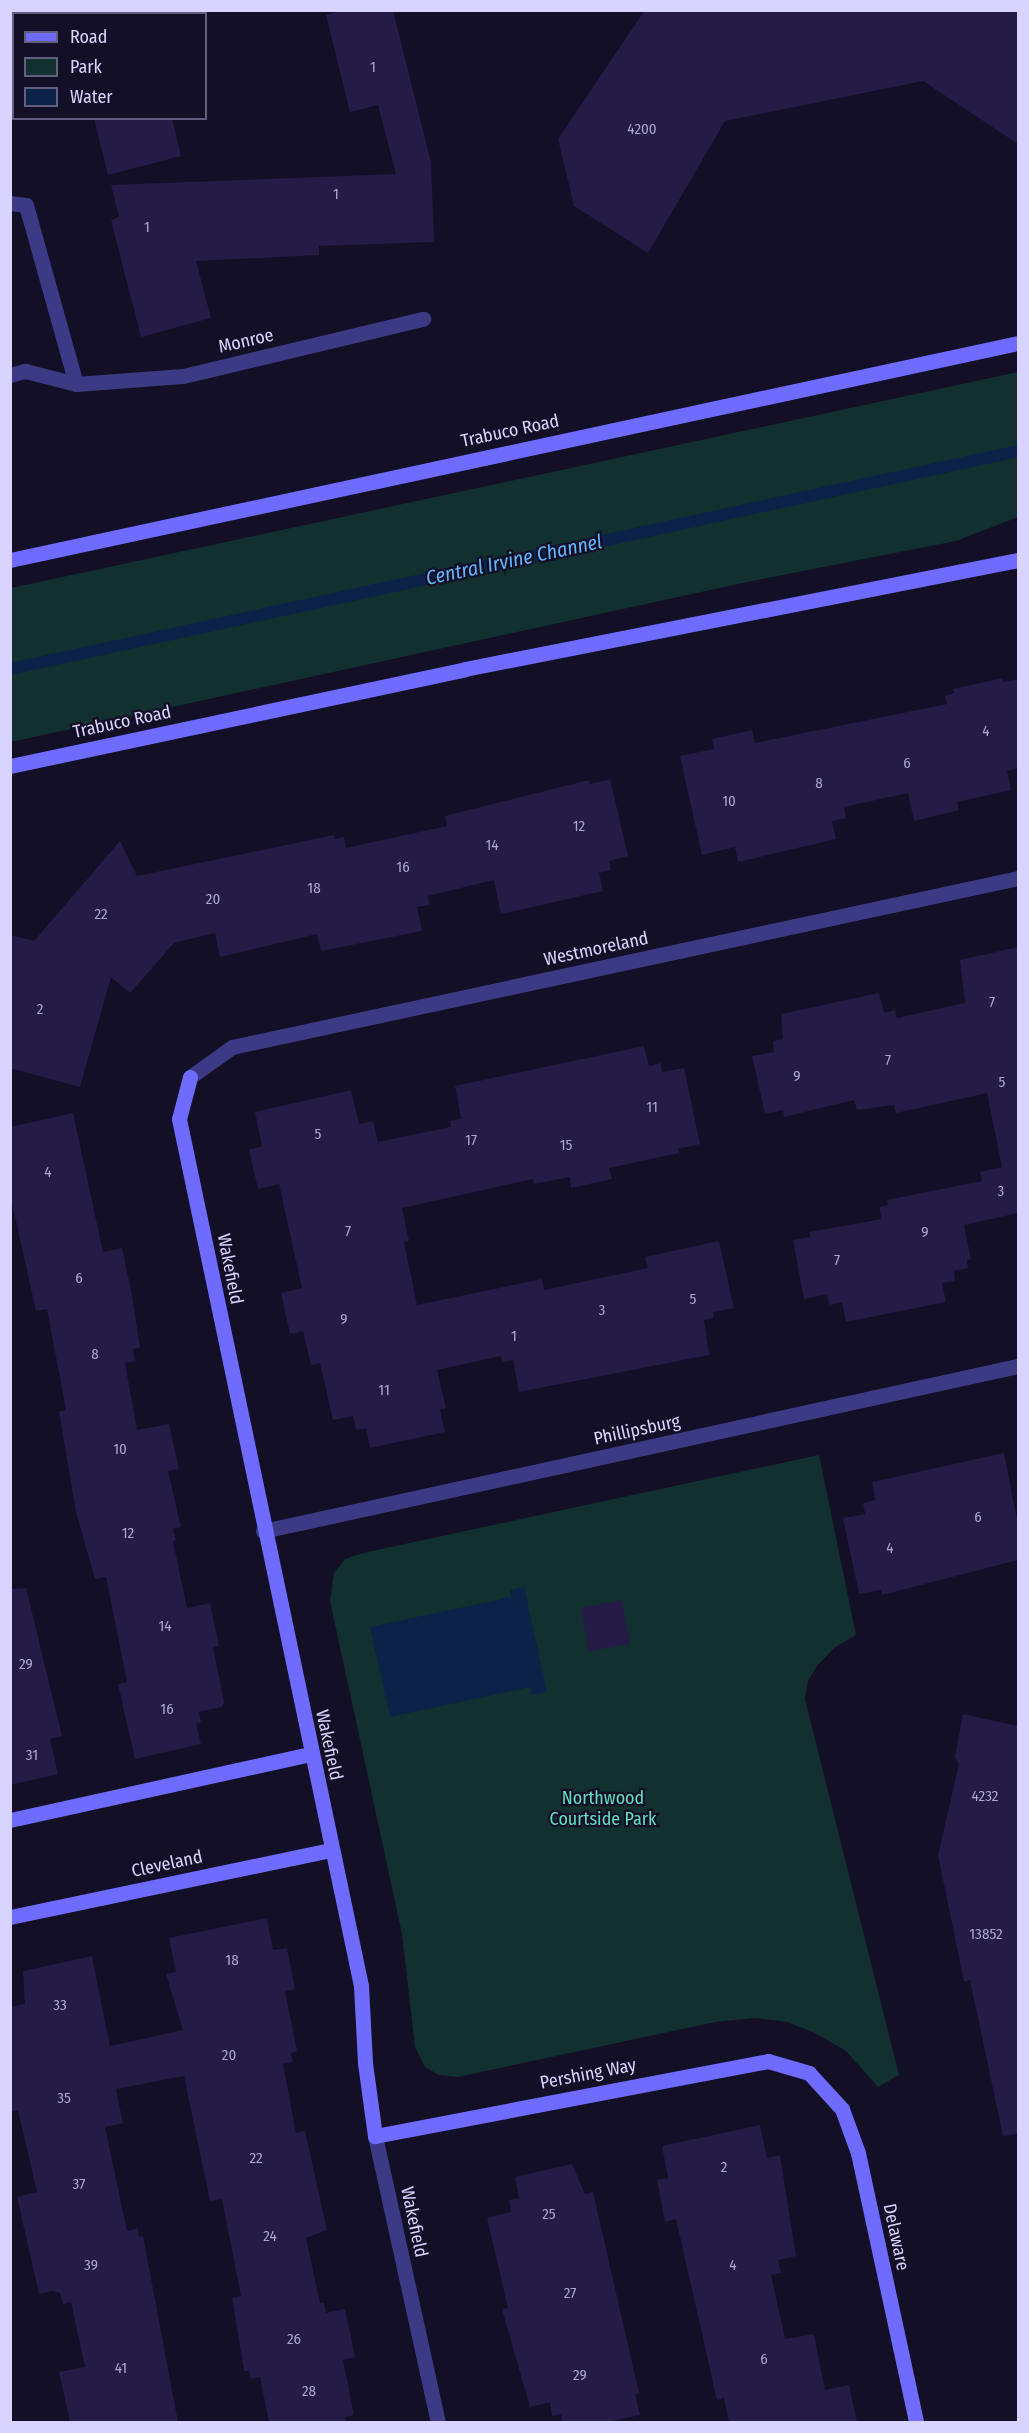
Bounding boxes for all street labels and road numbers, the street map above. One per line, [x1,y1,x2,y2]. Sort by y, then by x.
street label: Monroe [216,324,276,358]
street label: Trabuco Road [459,410,561,452]
street label: Trabuco Road [71,701,173,743]
street label: Westmoreland [542,927,650,971]
street label: Wakefield [213,1232,247,1306]
street label: Phillipsburg [592,1410,682,1450]
street label: Wakefield [311,1708,347,1782]
street label: Cleveland [130,1846,204,1882]
street label: Pershing Way [538,2054,638,2094]
street label: Wakefield [396,2185,432,2259]
street label: Delaware [878,2202,914,2272]

